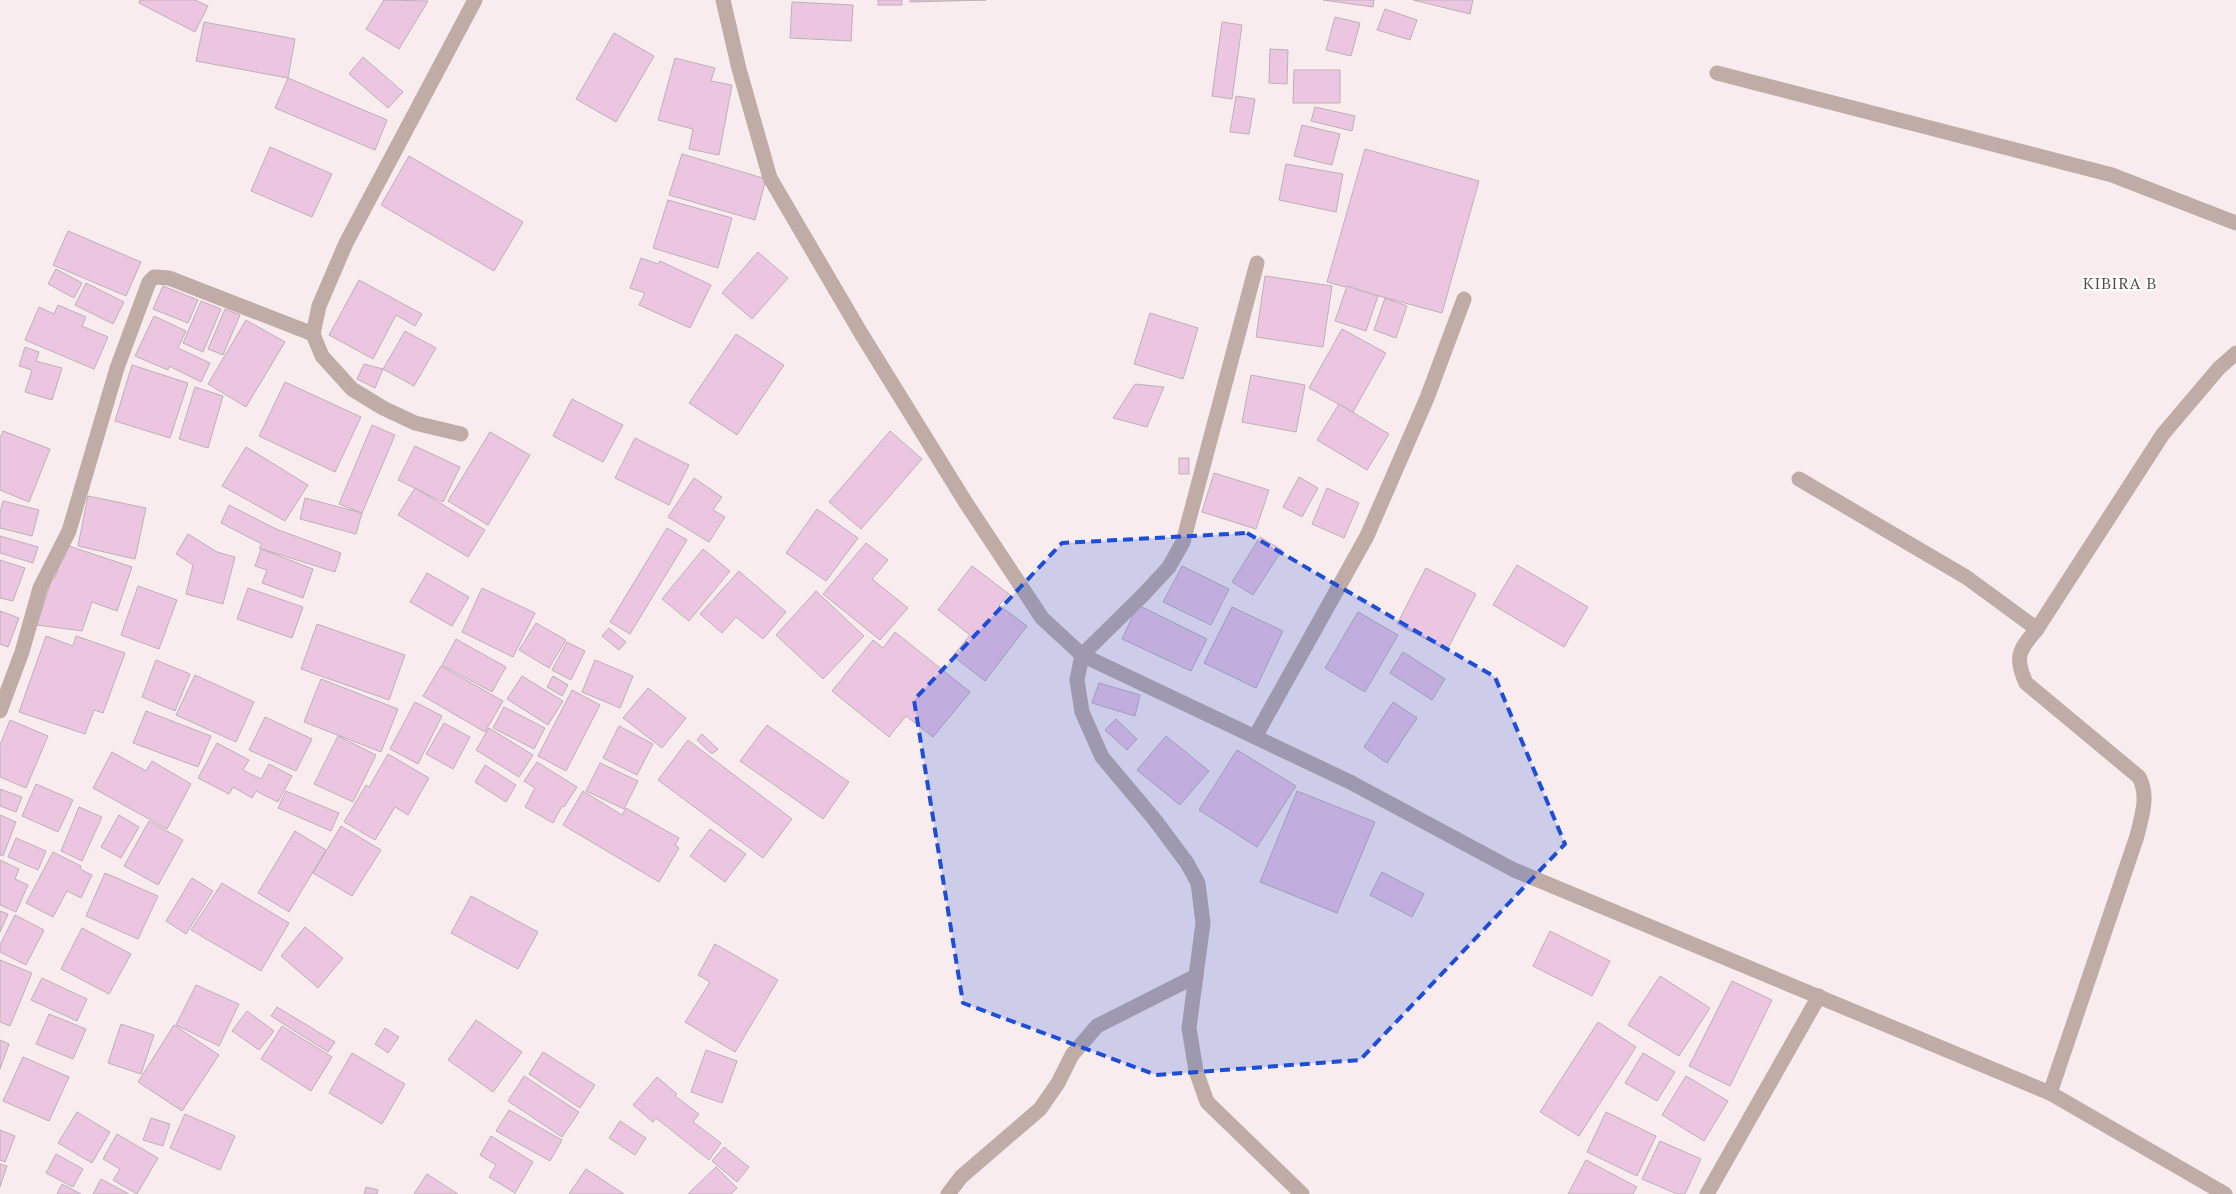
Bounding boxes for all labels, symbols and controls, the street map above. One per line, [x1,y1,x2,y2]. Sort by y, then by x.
district label: KIBIRA B [2083,273,2157,293]

